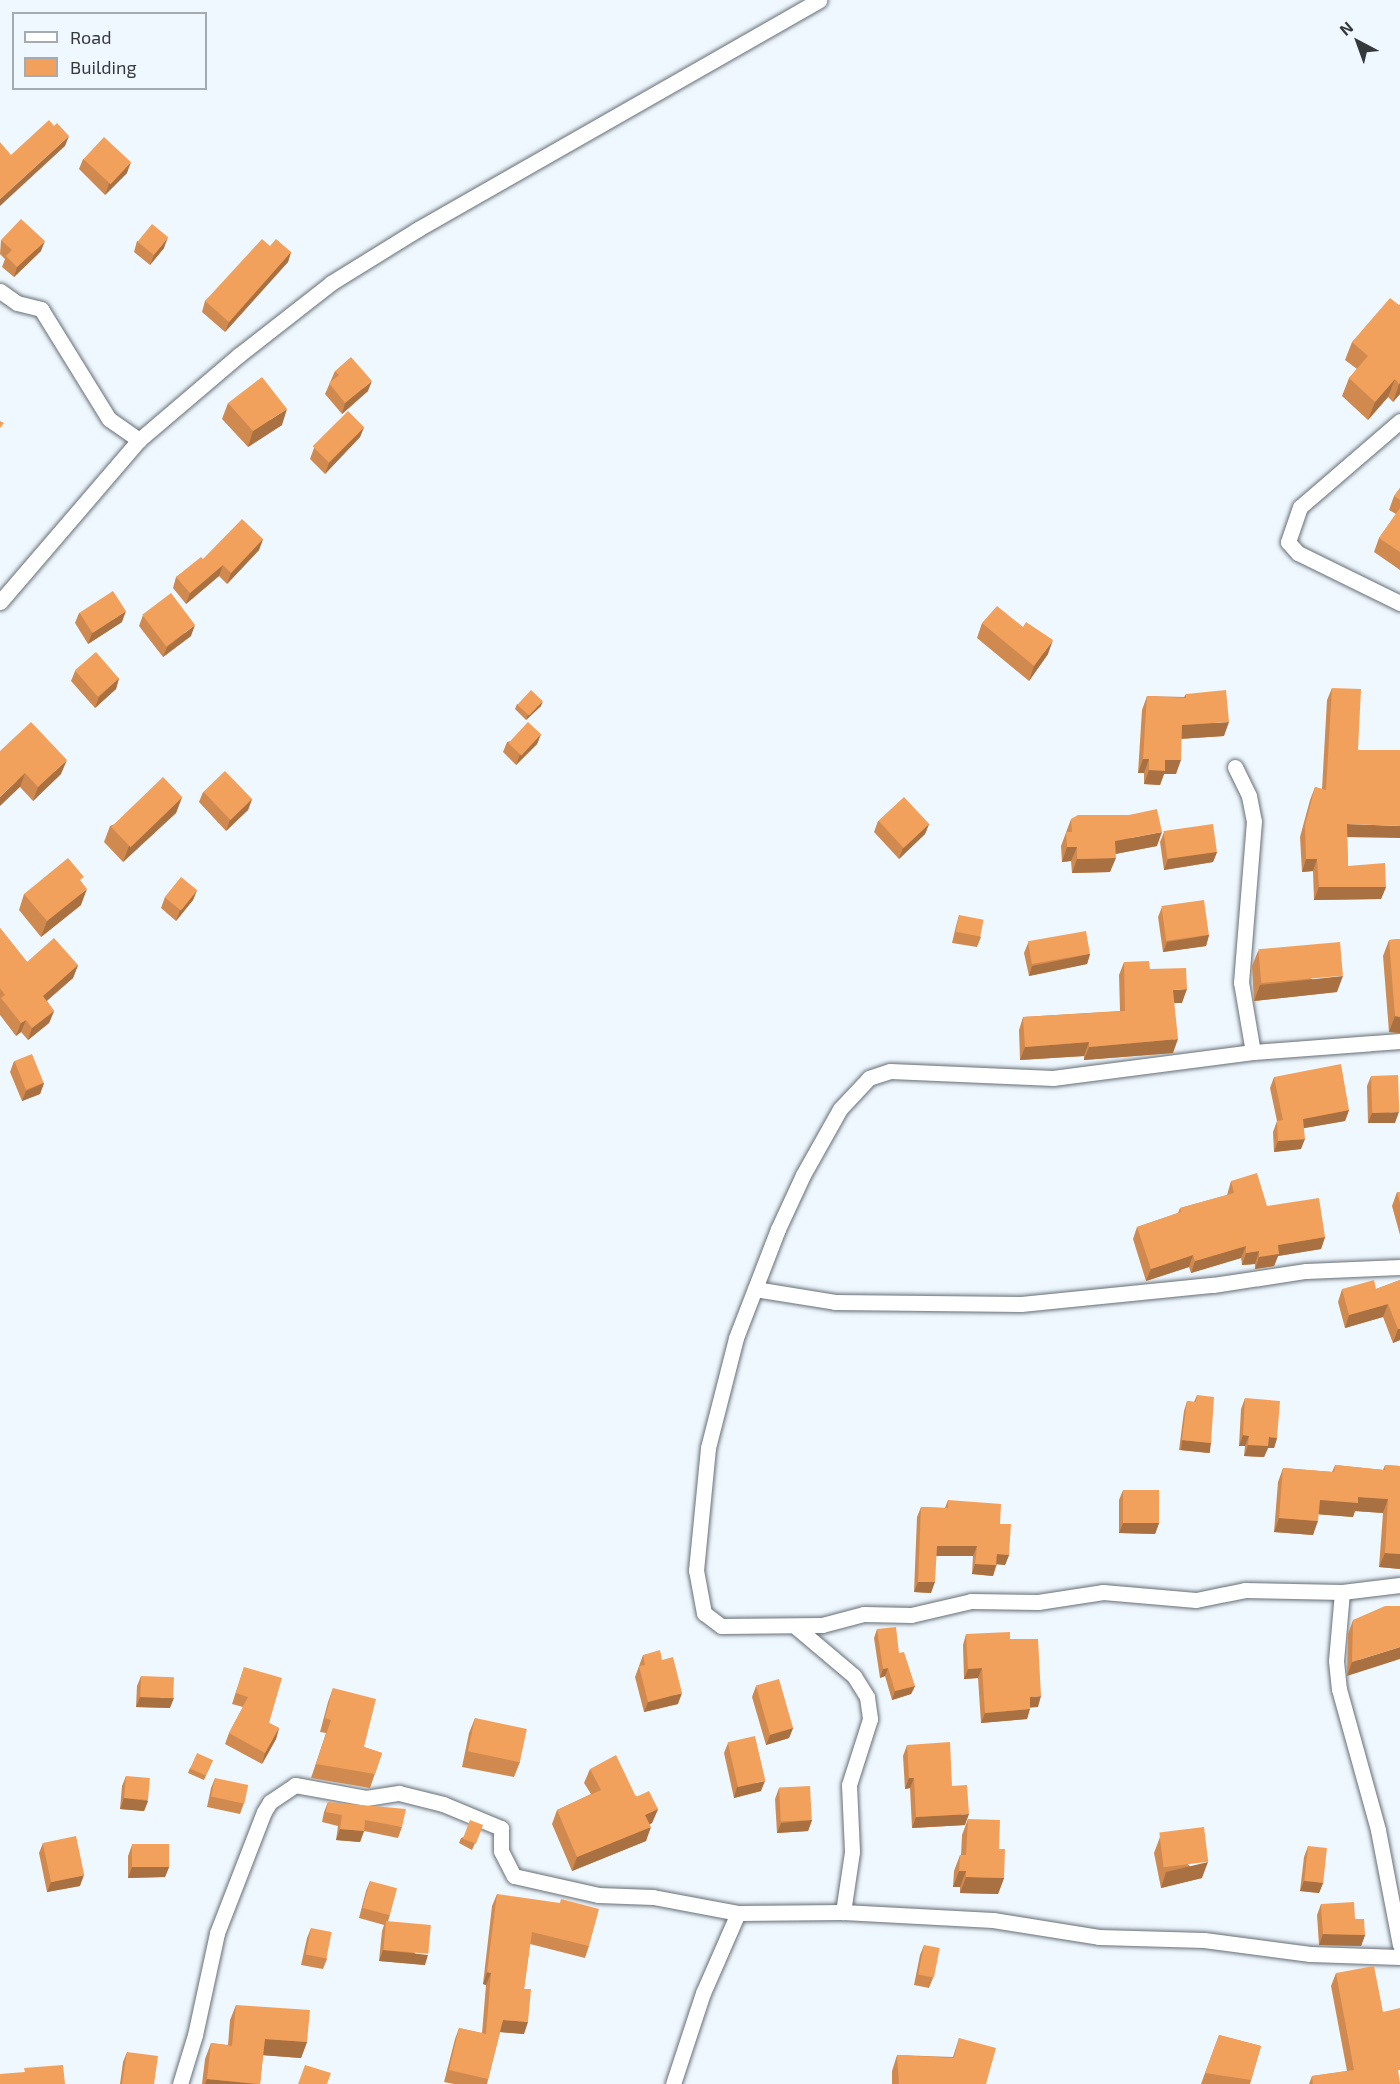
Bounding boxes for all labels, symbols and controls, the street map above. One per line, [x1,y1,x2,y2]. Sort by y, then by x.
legend [12,12,207,90]
north arrow [1328,12,1388,72]
text: N [1335,17,1356,39]
text: Road [70,26,111,48]
text: Building [70,56,137,78]

